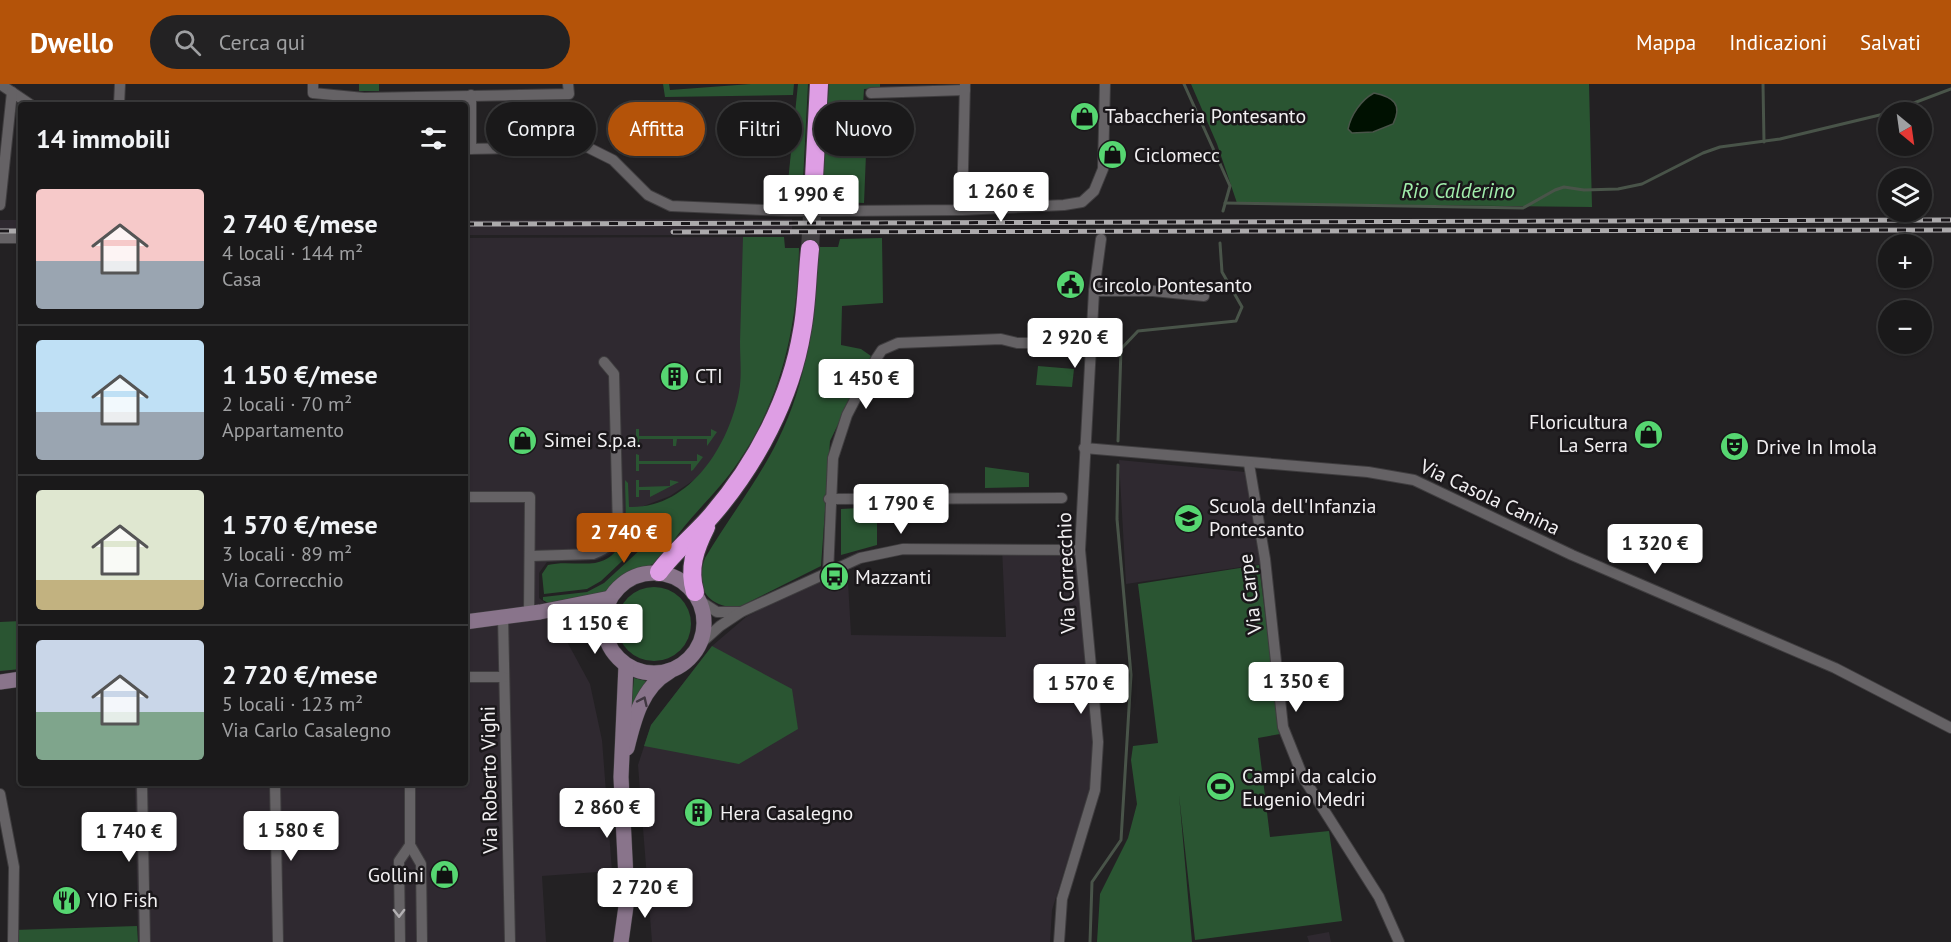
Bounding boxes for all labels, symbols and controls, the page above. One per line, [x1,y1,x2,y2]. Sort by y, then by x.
search box [150,15,570,69]
text: Dwello [30,24,114,61]
icon: search [171,26,204,59]
text: Cerca qui [219,28,306,56]
text: Mappa [1636,29,1696,56]
text: Indicazioni [1729,29,1827,56]
text: Salvati [1860,29,1921,56]
shop icon: Tabaccheria Pontesanto [1068,100,1100,132]
chip: Compra [486,102,596,156]
chip: Affitta [608,102,705,156]
chip: Filtri [717,102,802,156]
chip: Nuovo [814,102,914,156]
north arrow [1878,102,1932,156]
map controls [1878,102,1932,354]
place label: Tabaccheria Pontesanto [1105,103,1306,129]
text: 14 immobili [36,122,170,155]
icon: filters [417,122,450,155]
shop icon: Ciclomecc [1097,139,1129,171]
place label: Ciclomecc [1134,142,1220,168]
button: layers [1878,168,1932,222]
pin: 1 260 € [946,172,1056,223]
pin: 1 990 € [756,175,866,226]
water label: Rio Calderino [1401,177,1515,204]
text: 1 260 € [968,178,1034,204]
text: 1 990 € [778,181,844,207]
text: 2 740 €/mese [222,207,378,240]
icon: home [84,213,156,285]
button: + [1878,234,1932,288]
text: 4 locali · 144 m² [222,240,363,266]
text: Casa [222,266,261,292]
public building icon: Circolo Pontesanto [1055,269,1087,301]
place label: Circolo Pontesanto [1092,272,1252,298]
button: − [1878,300,1932,354]
pin: 2 920 € [1020,318,1130,369]
text: 2 920 € [1042,324,1108,350]
text: 1 150 €/mese [222,358,378,391]
pin: 1 450 € [811,359,921,410]
building icon: CTI [658,360,690,392]
place label: CTI [695,363,723,389]
icon: home [84,364,156,436]
text: 1 450 € [833,365,899,391]
text: 2 locali · 70 m² [222,391,352,417]
place label: Floricultura La Serra [1529,409,1628,458]
text: Appartamento [222,417,344,443]
shop icon: Floricultura La Serra [1633,418,1665,450]
shop icon: Simei S.p.a. [507,424,539,456]
place label: Simei S.p.a. [544,427,641,453]
theatre icon: Drive In Imola [1719,431,1751,463]
place label: Drive In Imola [1756,434,1877,460]
street label: Via Casola Canina [1415,453,1564,541]
pin: 1 790 € [846,484,956,535]
text: 1 790 € [868,490,934,516]
place label: Scuola dell'Infanzia Pontesanto [1209,493,1376,542]
school or university icon: Scuola dell'Infanzia Pontesanto [1172,502,1204,534]
text: 1 570 €/mese [222,508,378,541]
street label: Via Correcchio [1051,512,1081,635]
pin: 2 740 € [569,513,679,564]
icon: home [84,514,156,586]
text: 2 740 € [591,519,657,545]
pin: 1 320 € [1600,524,1710,575]
text: 1 320 € [1622,530,1688,556]
text: 3 locali · 89 m² [222,541,352,567]
street label: Via Carpe [1232,552,1268,637]
bus stop icon: Mazzanti [818,561,850,593]
place label: Mazzanti [855,564,932,590]
text: Via Correcchio [222,567,344,593]
pin: 1 150 € [540,604,650,655]
text: 1 150 € [562,610,628,636]
text: 2 720 €/mese [222,658,378,691]
pin: 1 350 € [1241,662,1351,713]
icon: home [84,664,156,736]
pin: 1 570 € [1026,664,1136,715]
text: 1 350 € [1263,668,1329,694]
text: 1 570 € [1048,670,1114,696]
text: 5 locali · 123 m² [222,691,363,717]
one-way arrow [636,697,648,708]
street label: Via Roberto Vighi [475,706,503,855]
text: Via Carlo Casalegno [222,717,391,743]
place label: Campi da calcio Eugenio Medri [1242,763,1377,812]
sports icon: Campi da calcio Eugenio Medri [1205,771,1237,803]
pin: 2 860 € [552,788,662,839]
text: 2 860 € [574,794,640,820]
building icon: Hera Casalegno [683,797,715,829]
place label: Hera Casalegno [720,800,853,826]
pin: 1 580 € [236,811,346,862]
pin: 1 740 € [74,812,184,863]
text: 1 580 € [258,817,324,843]
text: 1 740 € [96,818,162,844]
shop icon: Gollini [429,859,461,891]
place label: Gollini [368,862,424,888]
pin: 2 720 € [590,868,700,919]
text: 2 720 € [612,874,678,900]
restaurant icon: YIO Fish [50,884,82,916]
place label: YIO Fish [87,887,158,913]
one-way arrow [393,908,406,917]

